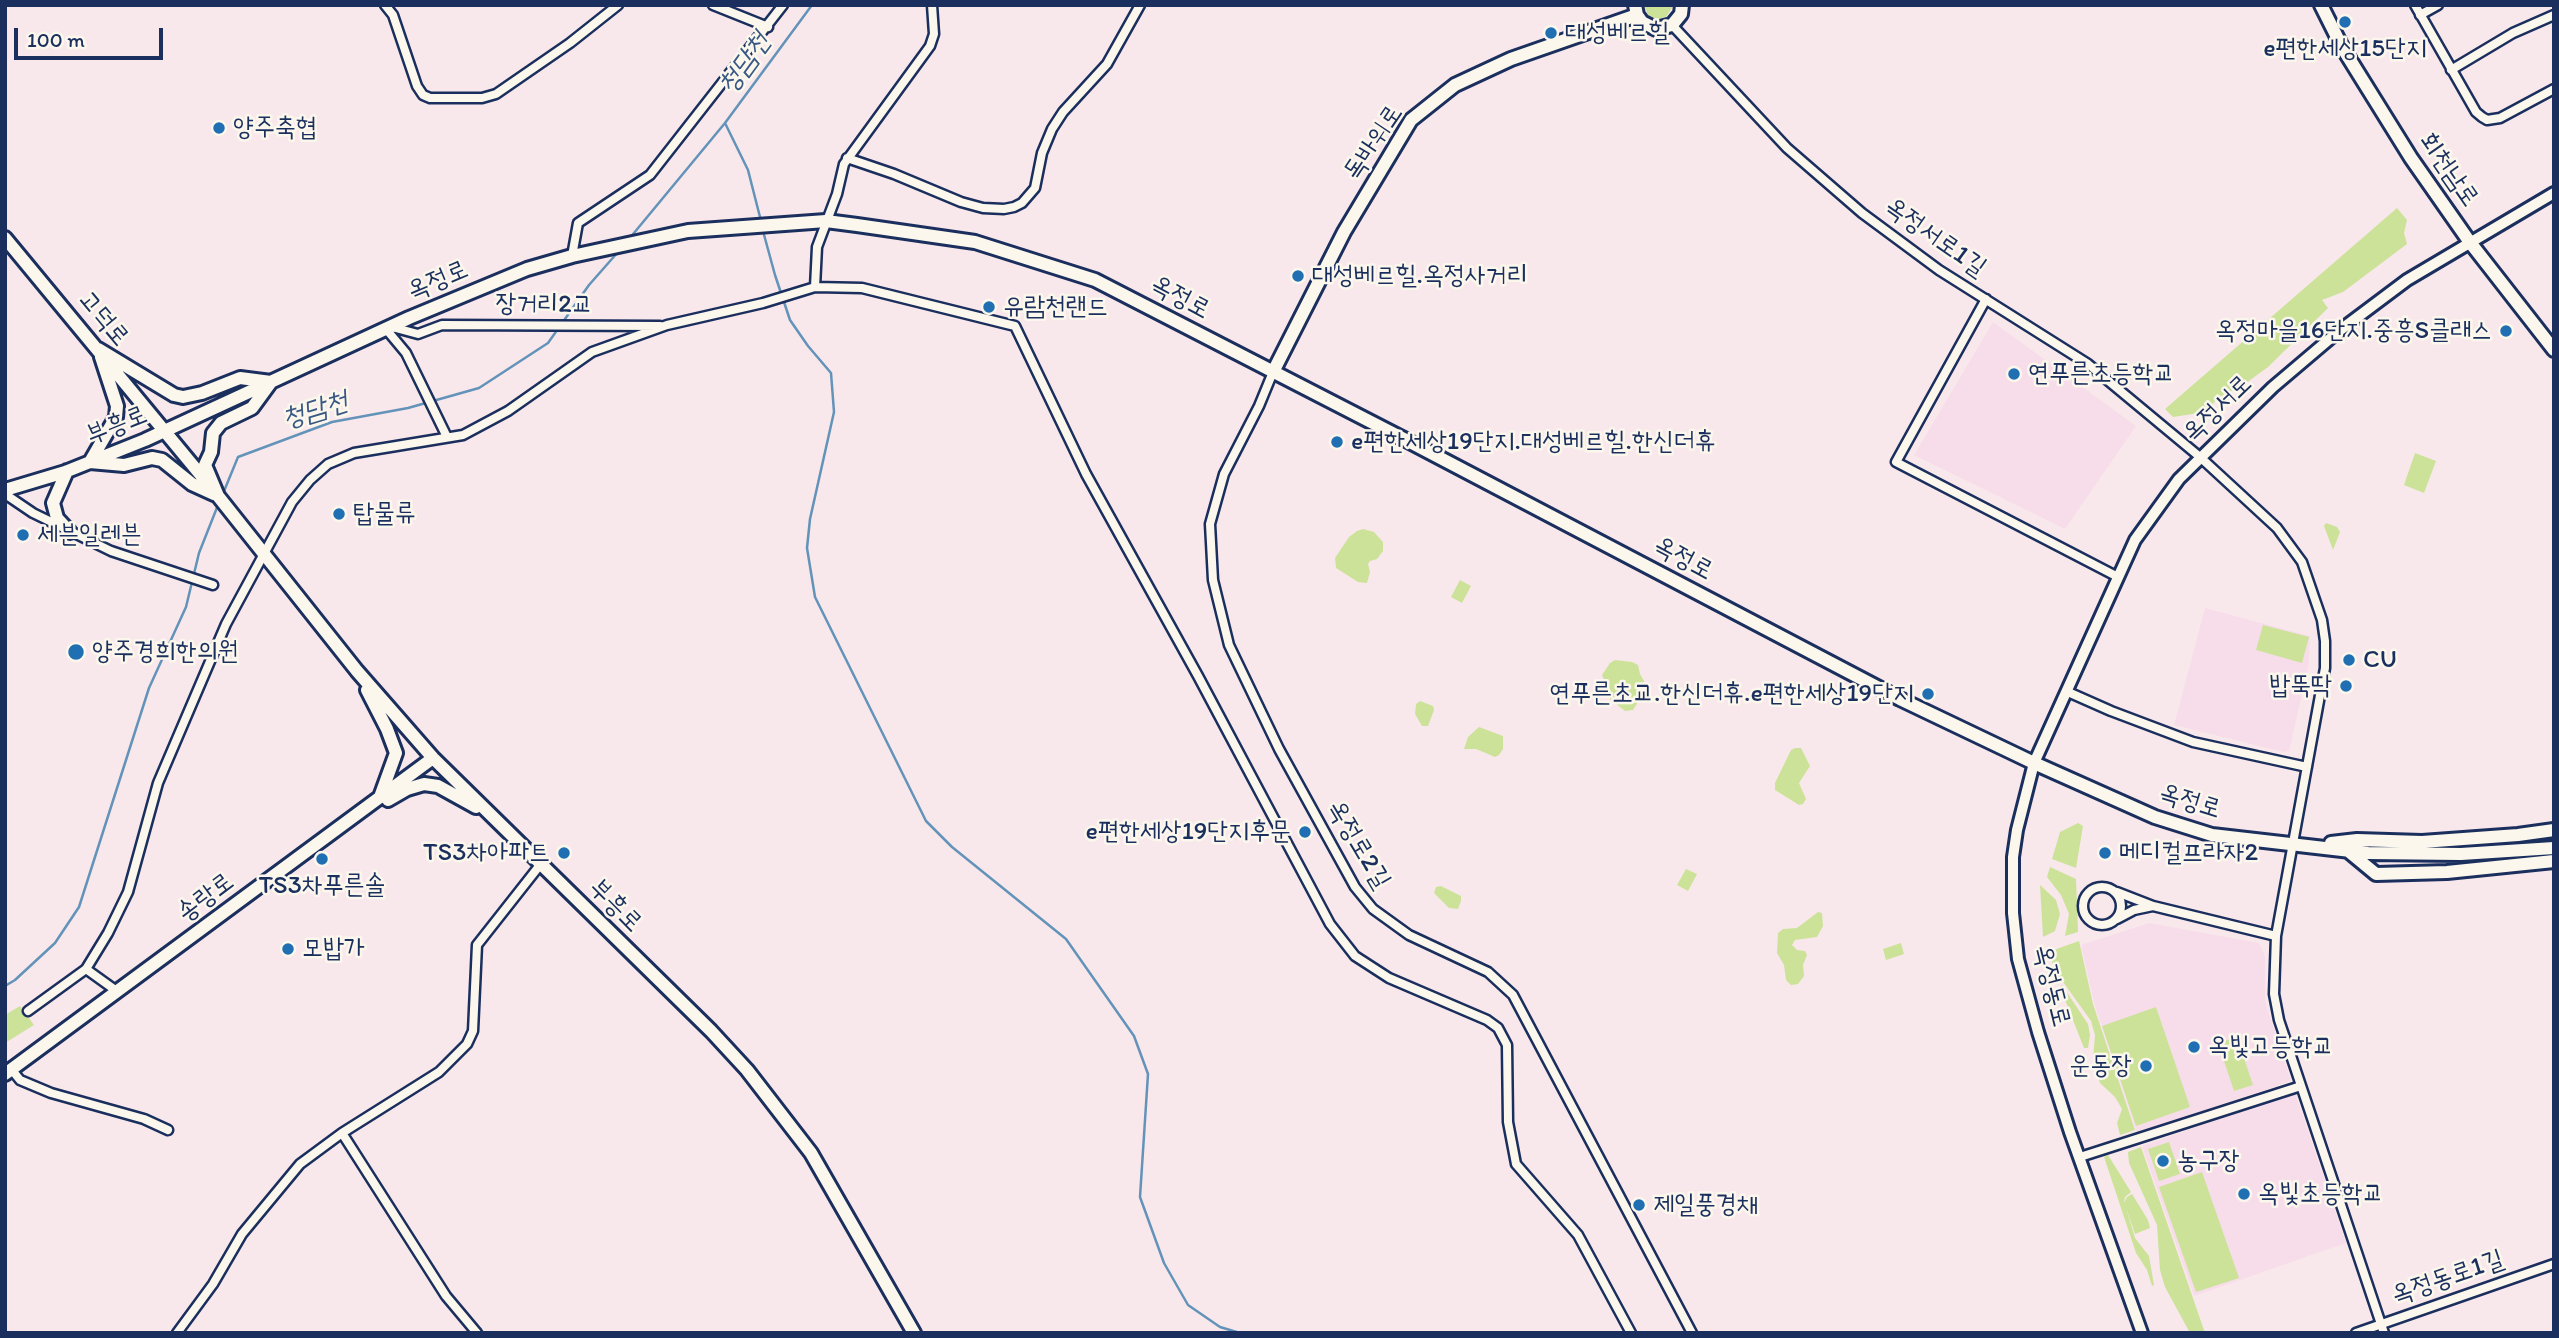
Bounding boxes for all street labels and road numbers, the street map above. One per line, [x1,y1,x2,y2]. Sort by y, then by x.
street label: 독바위로 [1338,100,1410,186]
street label: 회천남로 [2411,127,2485,213]
street label: 옥정서로1길 [1878,192,1992,284]
street label: 옥정로 [403,254,473,308]
street label: 옥정로 [1145,269,1215,327]
street label: 고덕로 [71,285,135,353]
street label: 장거리2교 [495,289,593,321]
street label: 옥정서로 [2177,369,2259,449]
street label: 부흥로 [82,400,152,452]
street label: 옥정로 [1648,530,1718,588]
street label: 옥정로 [2155,778,2225,826]
street label: 옥정로2길 [1320,795,1396,895]
street label: 송랑로 [172,867,240,929]
street label: 부흥로 [582,873,648,939]
street label: 옥정동로 [2026,942,2076,1030]
street label: 옥정동로1길 [2388,1244,2508,1312]

